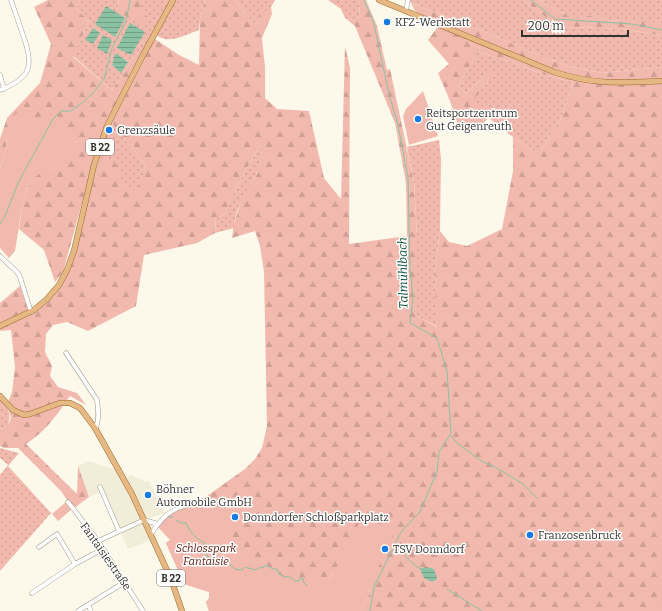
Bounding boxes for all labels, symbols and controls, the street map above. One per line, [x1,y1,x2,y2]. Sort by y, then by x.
scale bar [522,12,628,38]
place label: KFZ-Werkstatt [395,16,470,29]
marker: KFZ-Werkstatt [382,17,392,27]
text: 200 m [528,19,564,33]
place label: Reitsportzentrum Gut Geigenreuth [426,107,518,133]
marker: Reitsportzentrum Gut Geigenreuth [413,114,423,124]
place label: Grenzsäule [117,124,175,137]
marker: Grenzsäule [104,125,114,135]
road number: B 22 [86,139,114,155]
water label: Talmühlbach [395,237,411,309]
place label: Böhner Automobile GmbH [156,483,252,509]
marker: Böhner Automobile GmbH [143,490,153,500]
place label: Donndorfer Schloßparkplatz [243,511,389,524]
marker: Donndorfer Schloßparkplatz [230,512,240,522]
street label: Fantaisiestraße [77,520,134,593]
place label: Franzosenbruck [538,529,622,542]
marker: Franzosenbruck [525,530,535,540]
park label: Schlosspark Fantaisie [176,542,237,568]
place label: TSV Donndorf [393,543,466,556]
marker: TSV Donndorf [380,544,390,554]
road number: B 22 [157,570,185,586]

